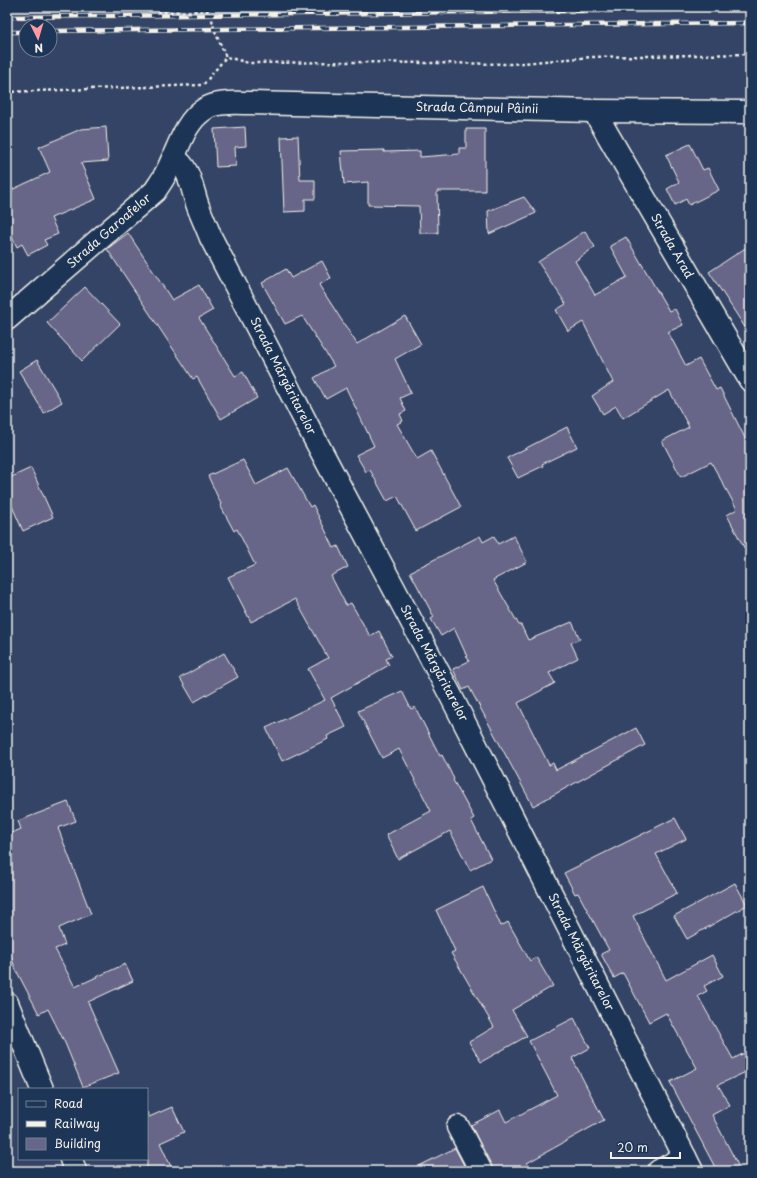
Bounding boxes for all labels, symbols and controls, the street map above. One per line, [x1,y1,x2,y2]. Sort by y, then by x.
north arrow [18,18,58,58]
text: N [34,40,44,57]
street label: Strada Câmpul Pâinii [415,97,539,117]
street label: Strada Garoafelor [62,188,155,272]
street label: Strada Arad [647,210,699,282]
street label: Strada Mărgăritarelor [246,313,322,438]
street label: Strada Mărgăritarelor [396,601,474,725]
street label: Strada Mărgăritarelor [544,889,620,1014]
legend [18,1088,148,1160]
text: Road [54,1094,83,1112]
text: Railway [54,1114,100,1132]
text: Building [54,1134,101,1152]
scale bar [611,1134,680,1160]
text: 20 m [617,1138,648,1156]

